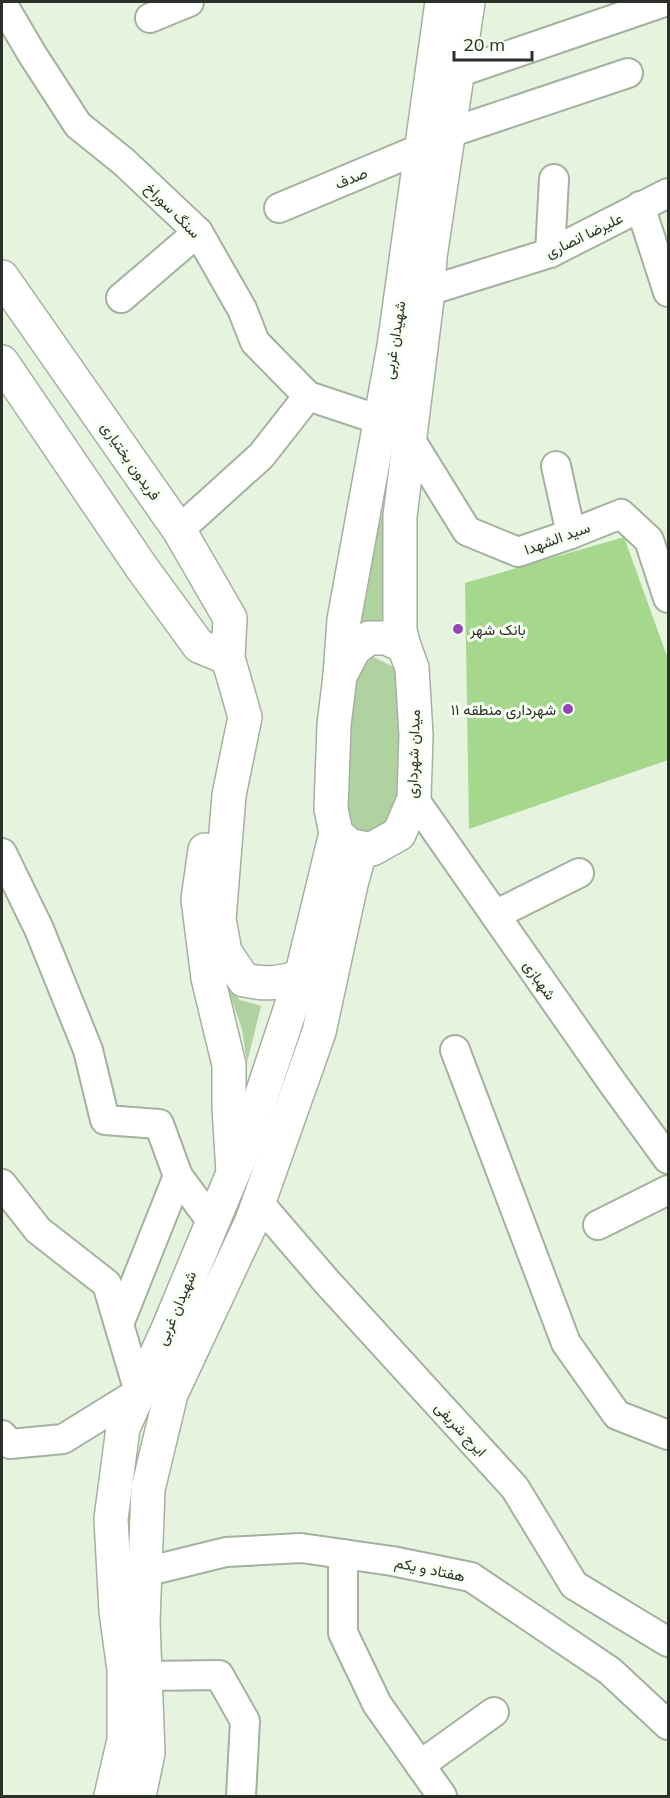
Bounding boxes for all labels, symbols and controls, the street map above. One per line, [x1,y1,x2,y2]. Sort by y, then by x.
scale bar [454,24,532,62]
text: 20 m [463,33,505,56]
street label: صدف [332,163,370,193]
street label: سنگ سوراخ [140,178,205,243]
street label: علیرضا انصاری [542,208,626,263]
street label: شهیدان غربی [378,299,411,381]
street label: فریدون بختیاری [96,418,165,504]
street label: سید الشهدا [522,517,593,559]
place label: بانک شهر [469,620,526,639]
marker: بانک شهر [451,622,465,636]
place label: شهرداری منطقه ۱۱ [451,700,556,720]
marker: شهرداری منطقه ۱۱ [561,702,575,716]
street label: میدان شهرداری [402,709,425,799]
street label: شهبازی [519,956,561,1004]
street label: شهیدان غربی [152,1268,201,1348]
street label: ایرج شریفی [429,1398,491,1462]
street label: هفتاد و یکم [393,1552,467,1587]

